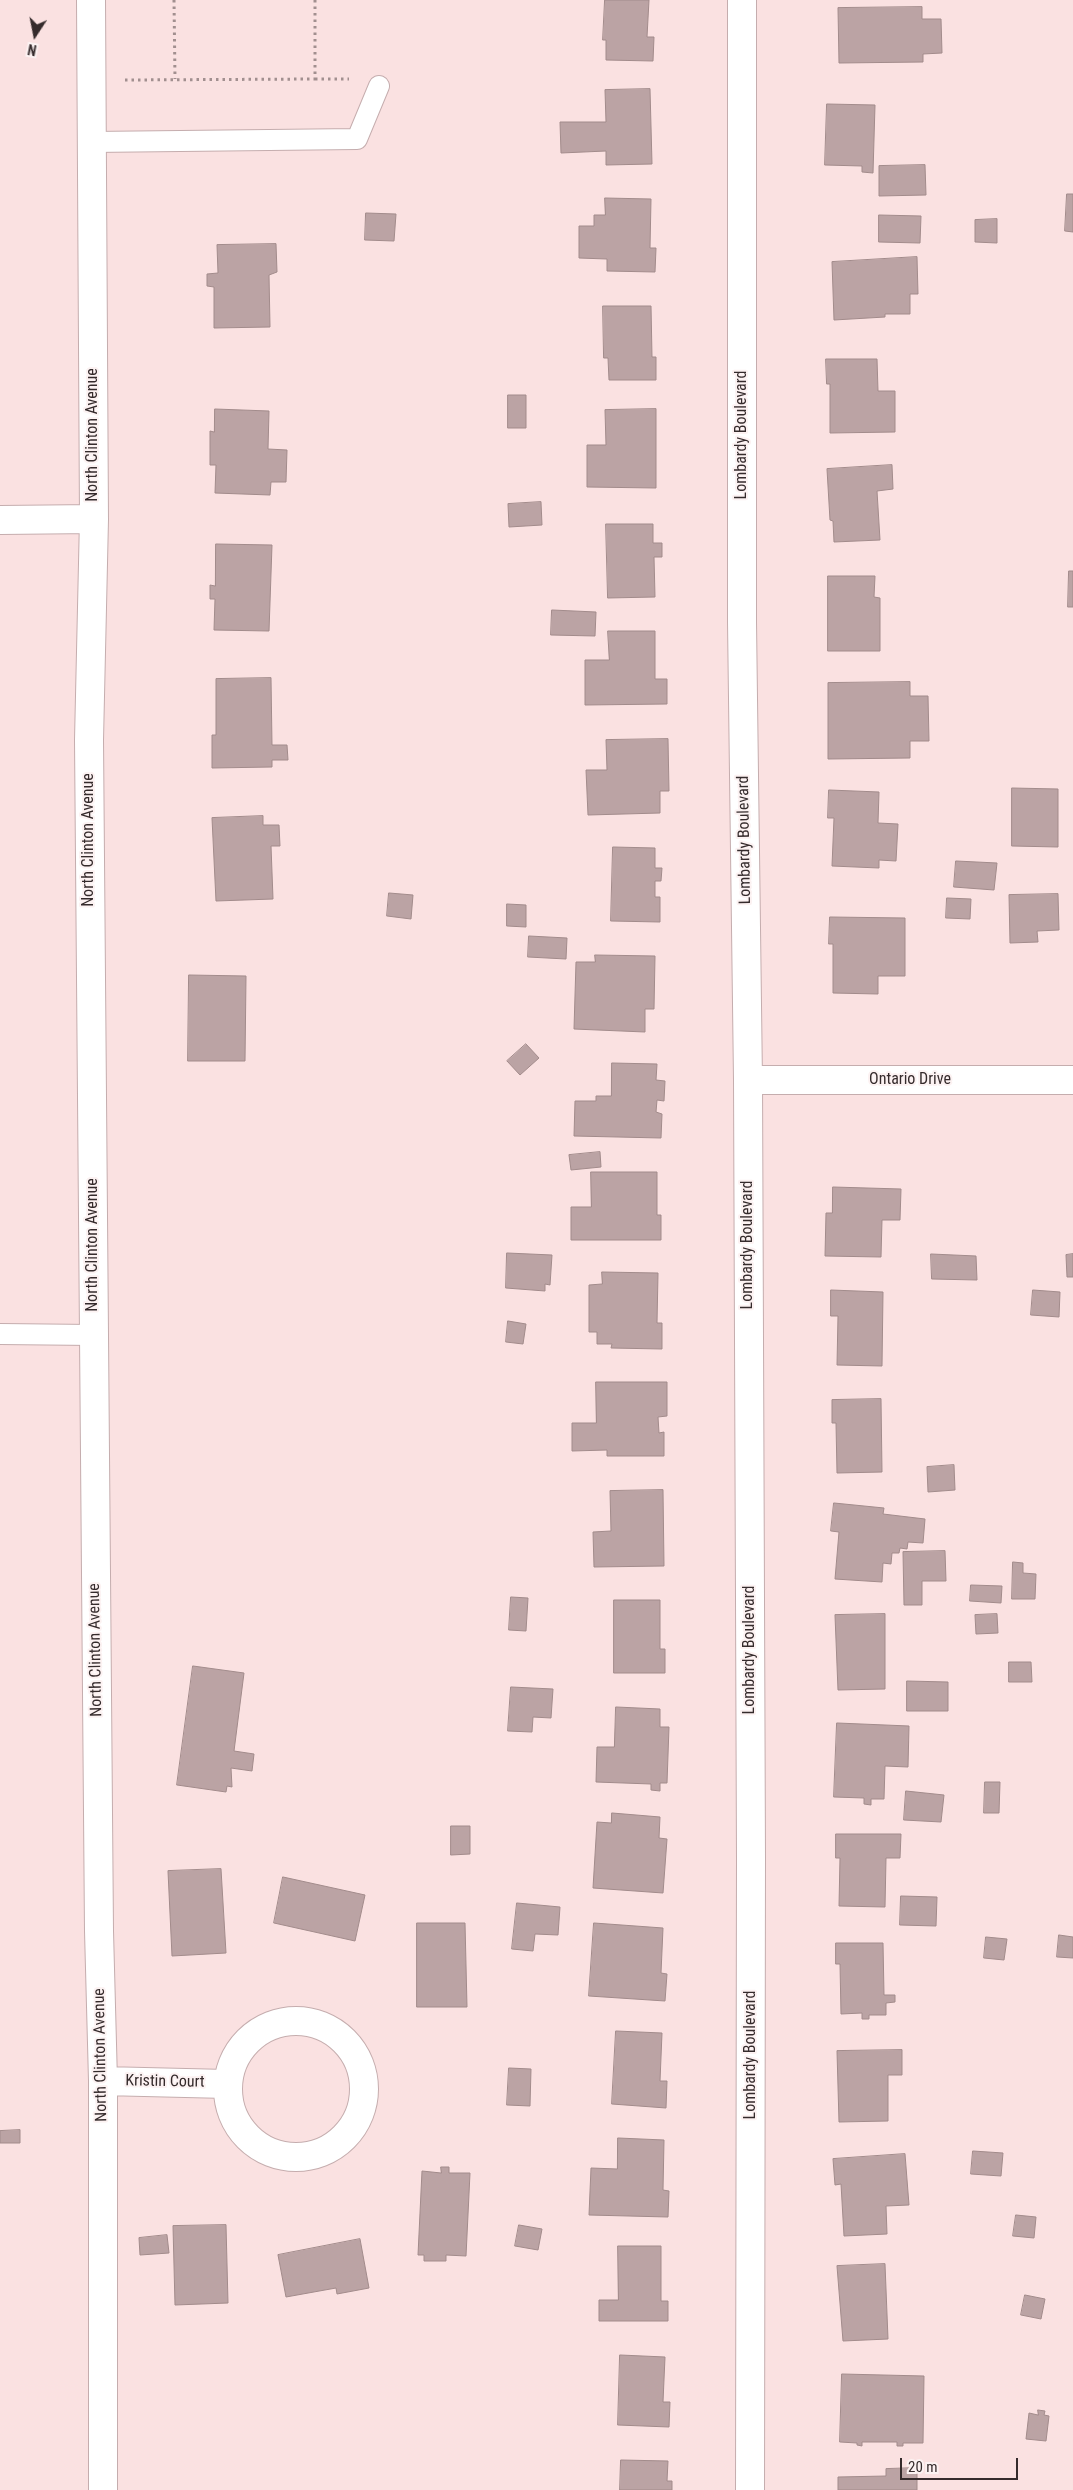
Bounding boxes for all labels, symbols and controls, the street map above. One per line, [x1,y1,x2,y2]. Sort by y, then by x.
north arrow [10,10,60,60]
text: N [26,41,38,58]
street label: North Clinton Avenue [83,368,103,502]
street label: Lombardy Boulevard [732,371,752,499]
street label: North Clinton Avenue [79,773,99,907]
street label: Lombardy Boulevard [734,775,756,905]
street label: Ontario Drive [869,1070,951,1090]
street label: North Clinton Avenue [83,1178,103,1312]
street label: Lombardy Boulevard [738,1181,758,1309]
street label: North Clinton Avenue [85,1583,107,1717]
street label: Lombardy Boulevard [740,1586,760,1714]
street label: North Clinton Avenue [90,1988,112,2122]
street label: Lombardy Boulevard [741,1991,761,2119]
street label: Kristin Court [125,2072,205,2092]
scale bar [903,2448,1020,2480]
text: 20 m [908,2458,938,2476]

